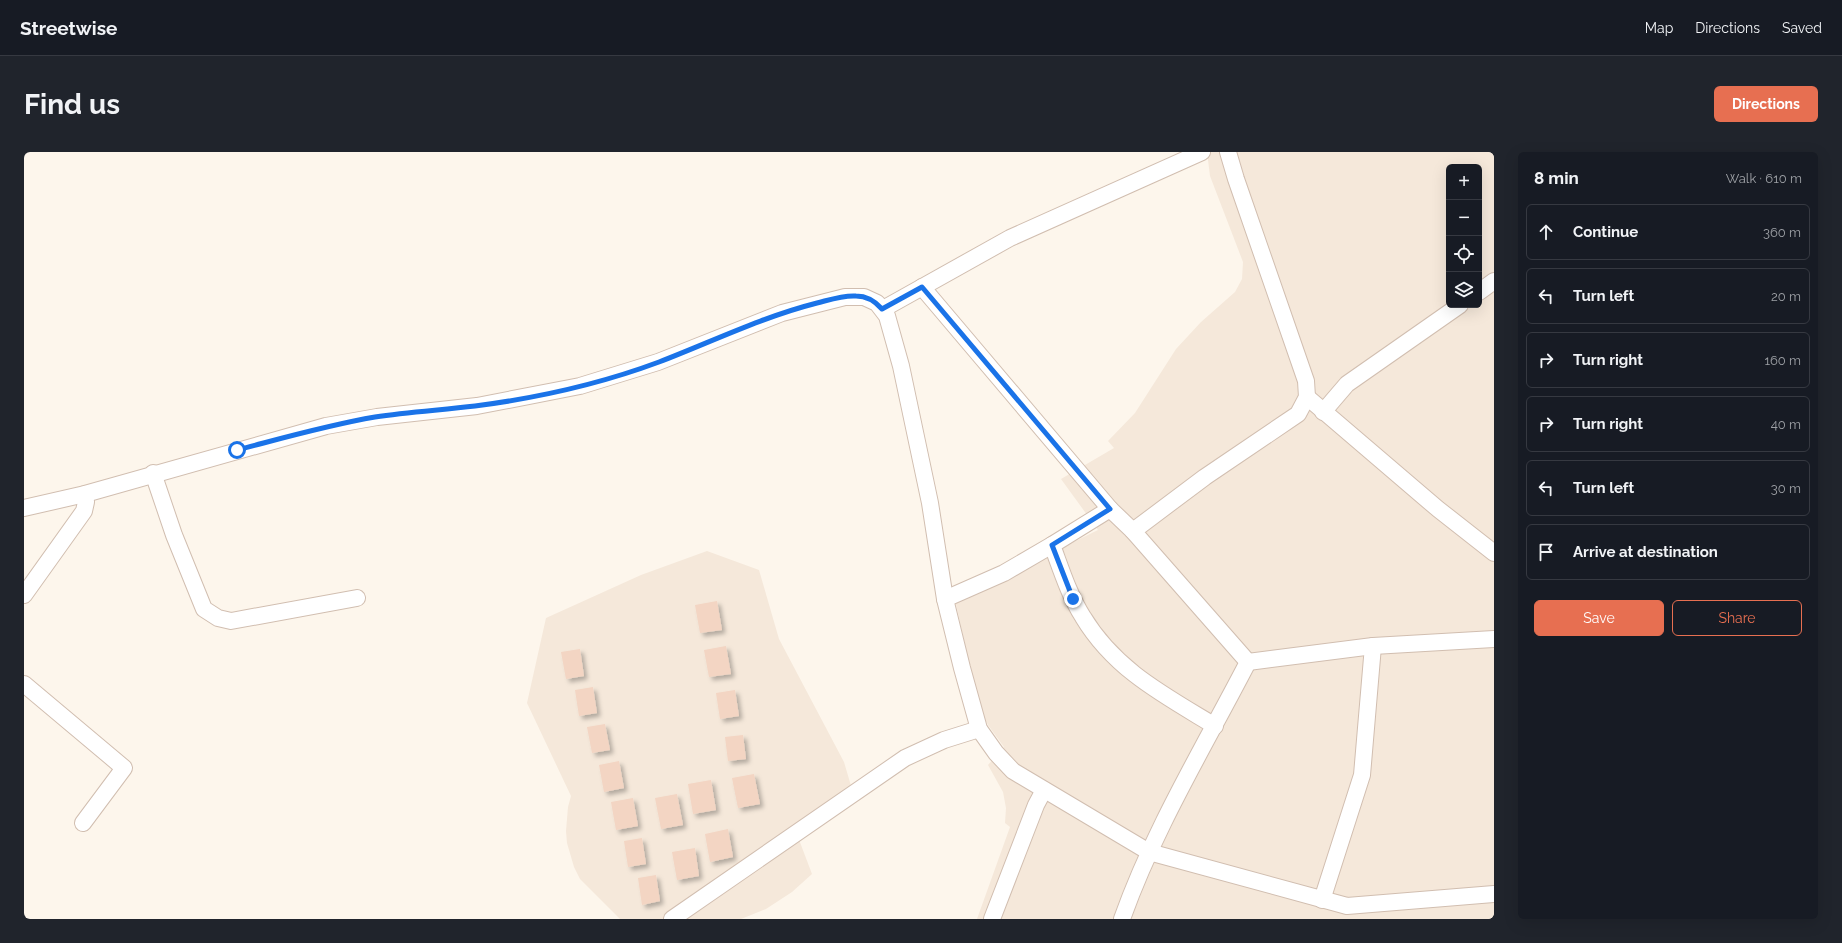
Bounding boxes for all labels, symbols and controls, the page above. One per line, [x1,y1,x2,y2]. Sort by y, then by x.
text: Streetwise [20,17,117,39]
text: Map [1645,20,1673,36]
text: Directions [1695,20,1760,36]
text: Saved [1782,20,1822,36]
button: Directions [1714,86,1818,122]
text: Find us [24,88,120,121]
map controls [1446,164,1482,308]
button: + [1446,164,1482,200]
text: 8 min [1534,168,1579,188]
text: Walk · 610 m [1726,171,1802,186]
button: − [1446,200,1482,236]
icon: ahead [1535,221,1557,243]
text: Continue [1573,223,1638,241]
text: 360 m [1763,225,1801,240]
button: locate [1446,236,1482,272]
button: layers [1446,272,1482,308]
icon: left [1535,285,1557,307]
text: Turn left [1573,287,1634,305]
text: 20 m [1771,289,1801,304]
icon: right [1535,349,1557,371]
text: Turn right [1573,351,1643,369]
text: 160 m [1764,353,1801,368]
icon: right [1535,413,1557,435]
text: Turn right [1573,415,1643,433]
text: 40 m [1771,417,1801,432]
route start [228,441,246,459]
icon: left [1535,477,1557,499]
text: Turn left [1573,479,1634,497]
text: 30 m [1771,481,1801,496]
icon: arrive [1535,541,1557,563]
text: Arrive at destination [1573,543,1718,561]
route end [1064,590,1082,608]
button: Save [1534,600,1664,636]
button: Share [1672,600,1802,636]

